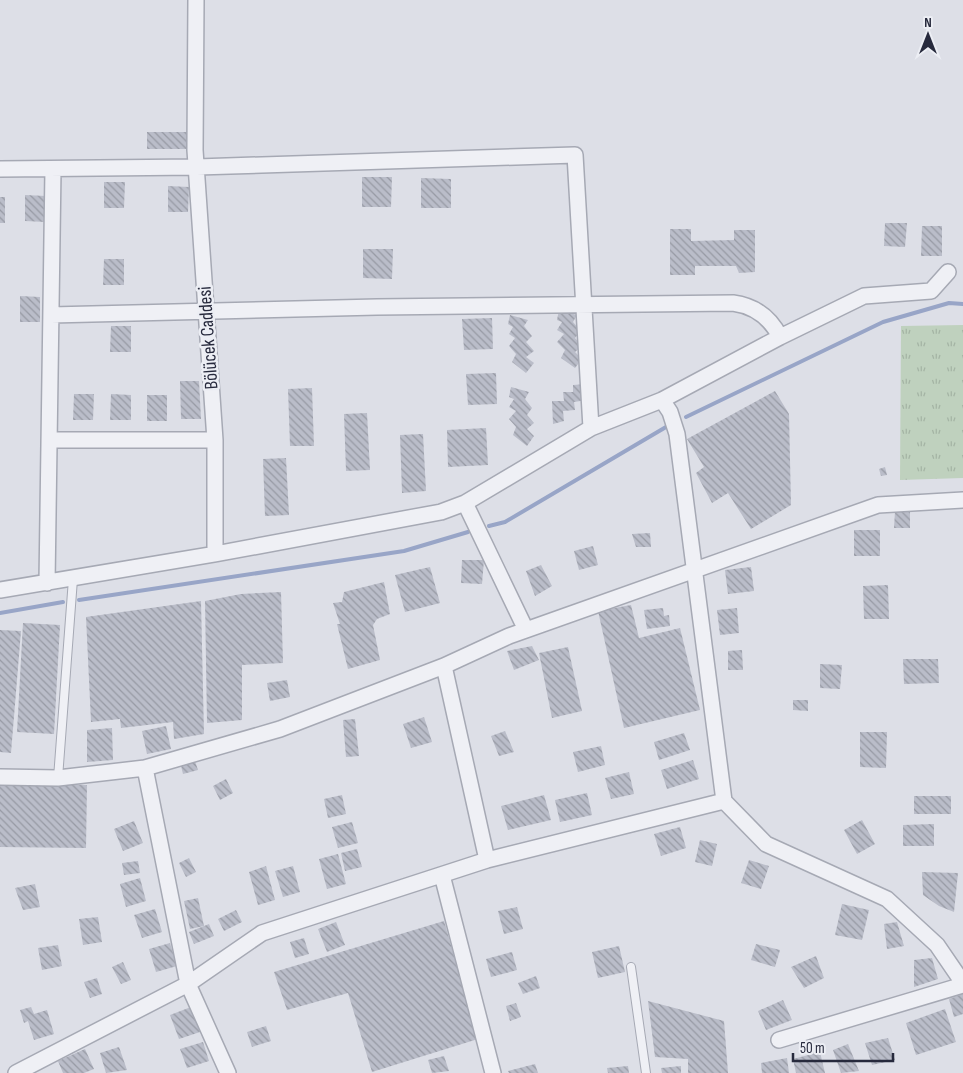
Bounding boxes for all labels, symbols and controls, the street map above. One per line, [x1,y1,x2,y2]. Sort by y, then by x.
north arrow [903,10,953,60]
text: N [924,14,932,31]
street label: Bölücek Caddesi [193,286,224,390]
scale bar [793,1030,893,1062]
text: 50 m [800,1039,825,1058]

